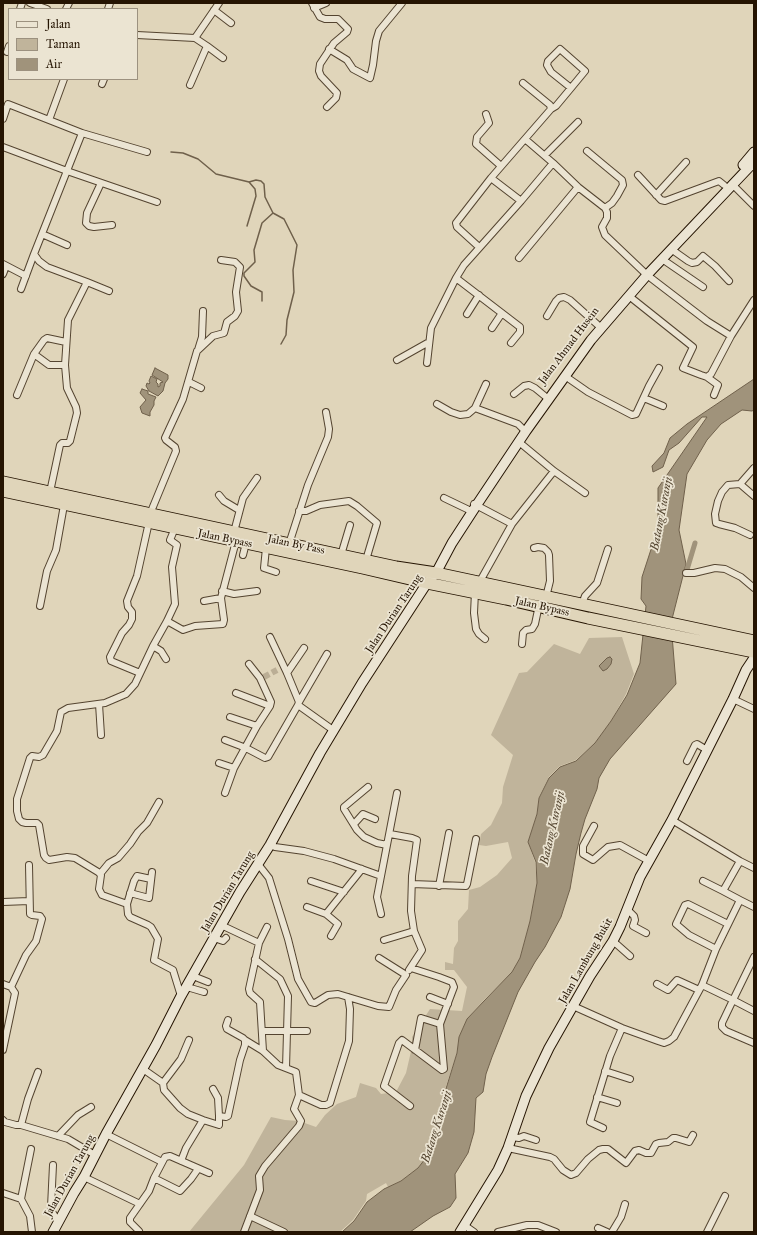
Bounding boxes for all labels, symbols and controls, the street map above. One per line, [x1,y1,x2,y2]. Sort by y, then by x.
legend [8,8,138,80]
text: Jalan [46,17,70,31]
text: Taman [46,37,80,51]
text: Air [46,57,62,71]
street label: Jalan Ahmad Husein [536,305,602,387]
water label: Batang Kuranji [648,476,676,552]
street label: Jalan Bypass [197,527,253,551]
street label: Jalan By Pass [266,532,326,558]
street label: Jalan Durian Tarung [363,572,425,656]
street label: Jalan Bypass [514,594,570,620]
water label: Batang Kuranji [538,790,568,866]
street label: Jalan Durian Tarung [199,849,257,935]
street label: Jalan Lambung Bukit [556,916,616,1006]
water label: Batang Kuranji [419,1089,455,1165]
street label: Jalan Durian Tarung [42,1133,98,1219]

